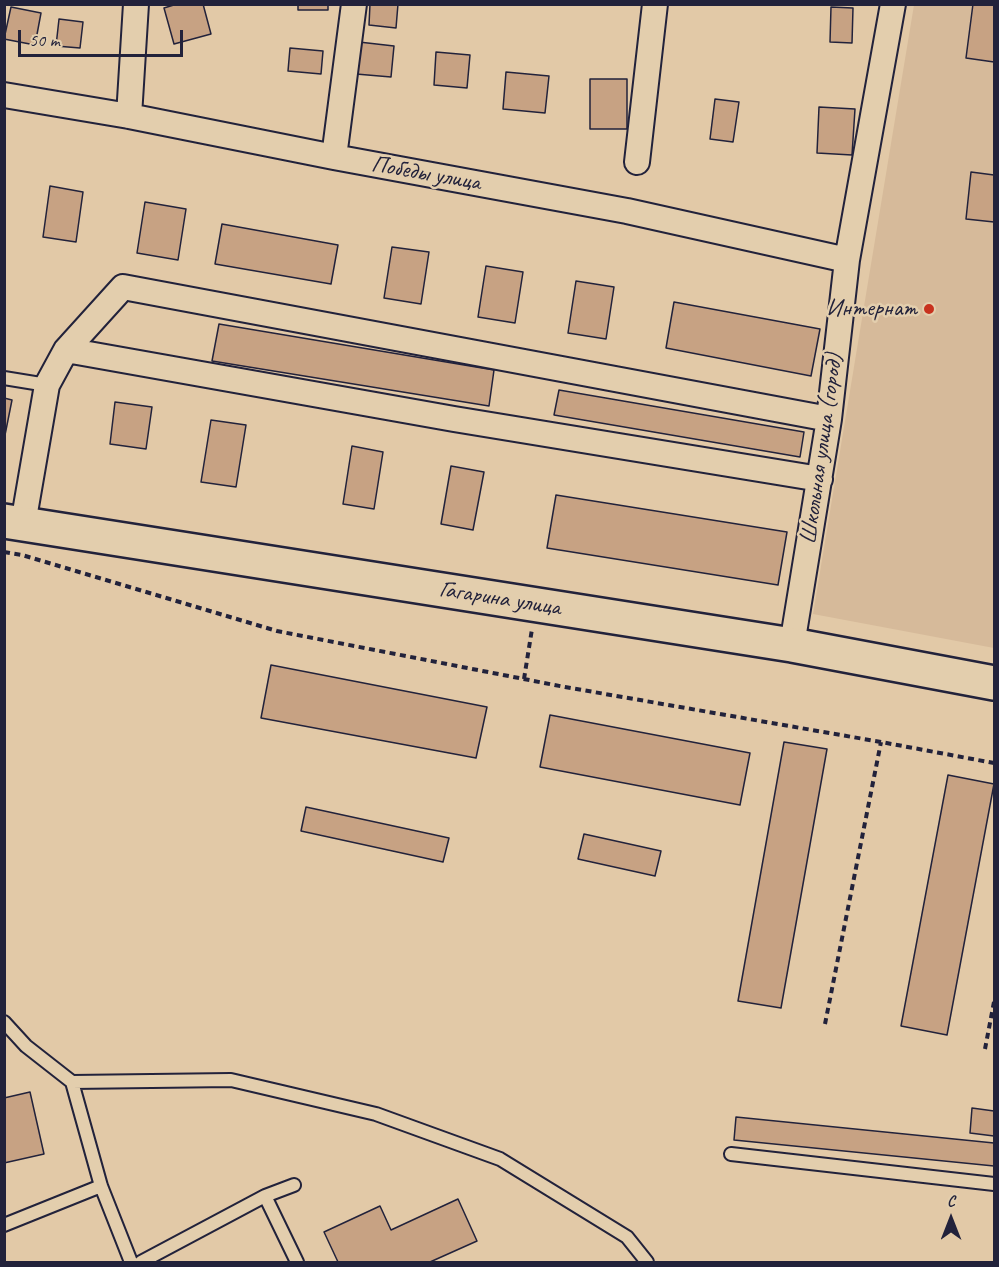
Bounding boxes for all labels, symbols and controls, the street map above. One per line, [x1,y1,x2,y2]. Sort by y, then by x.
scale bar [21,18,186,56]
text: 50 m [29,29,60,51]
street label: Победы улица [369,150,483,198]
place label: Интернат [826,295,917,323]
marker: Интернат [922,302,936,316]
street label: Школьная улица (город) [794,352,850,546]
street label: Гагарина улица [437,575,563,623]
north arrow [921,1189,981,1249]
text: С [947,1191,955,1211]

